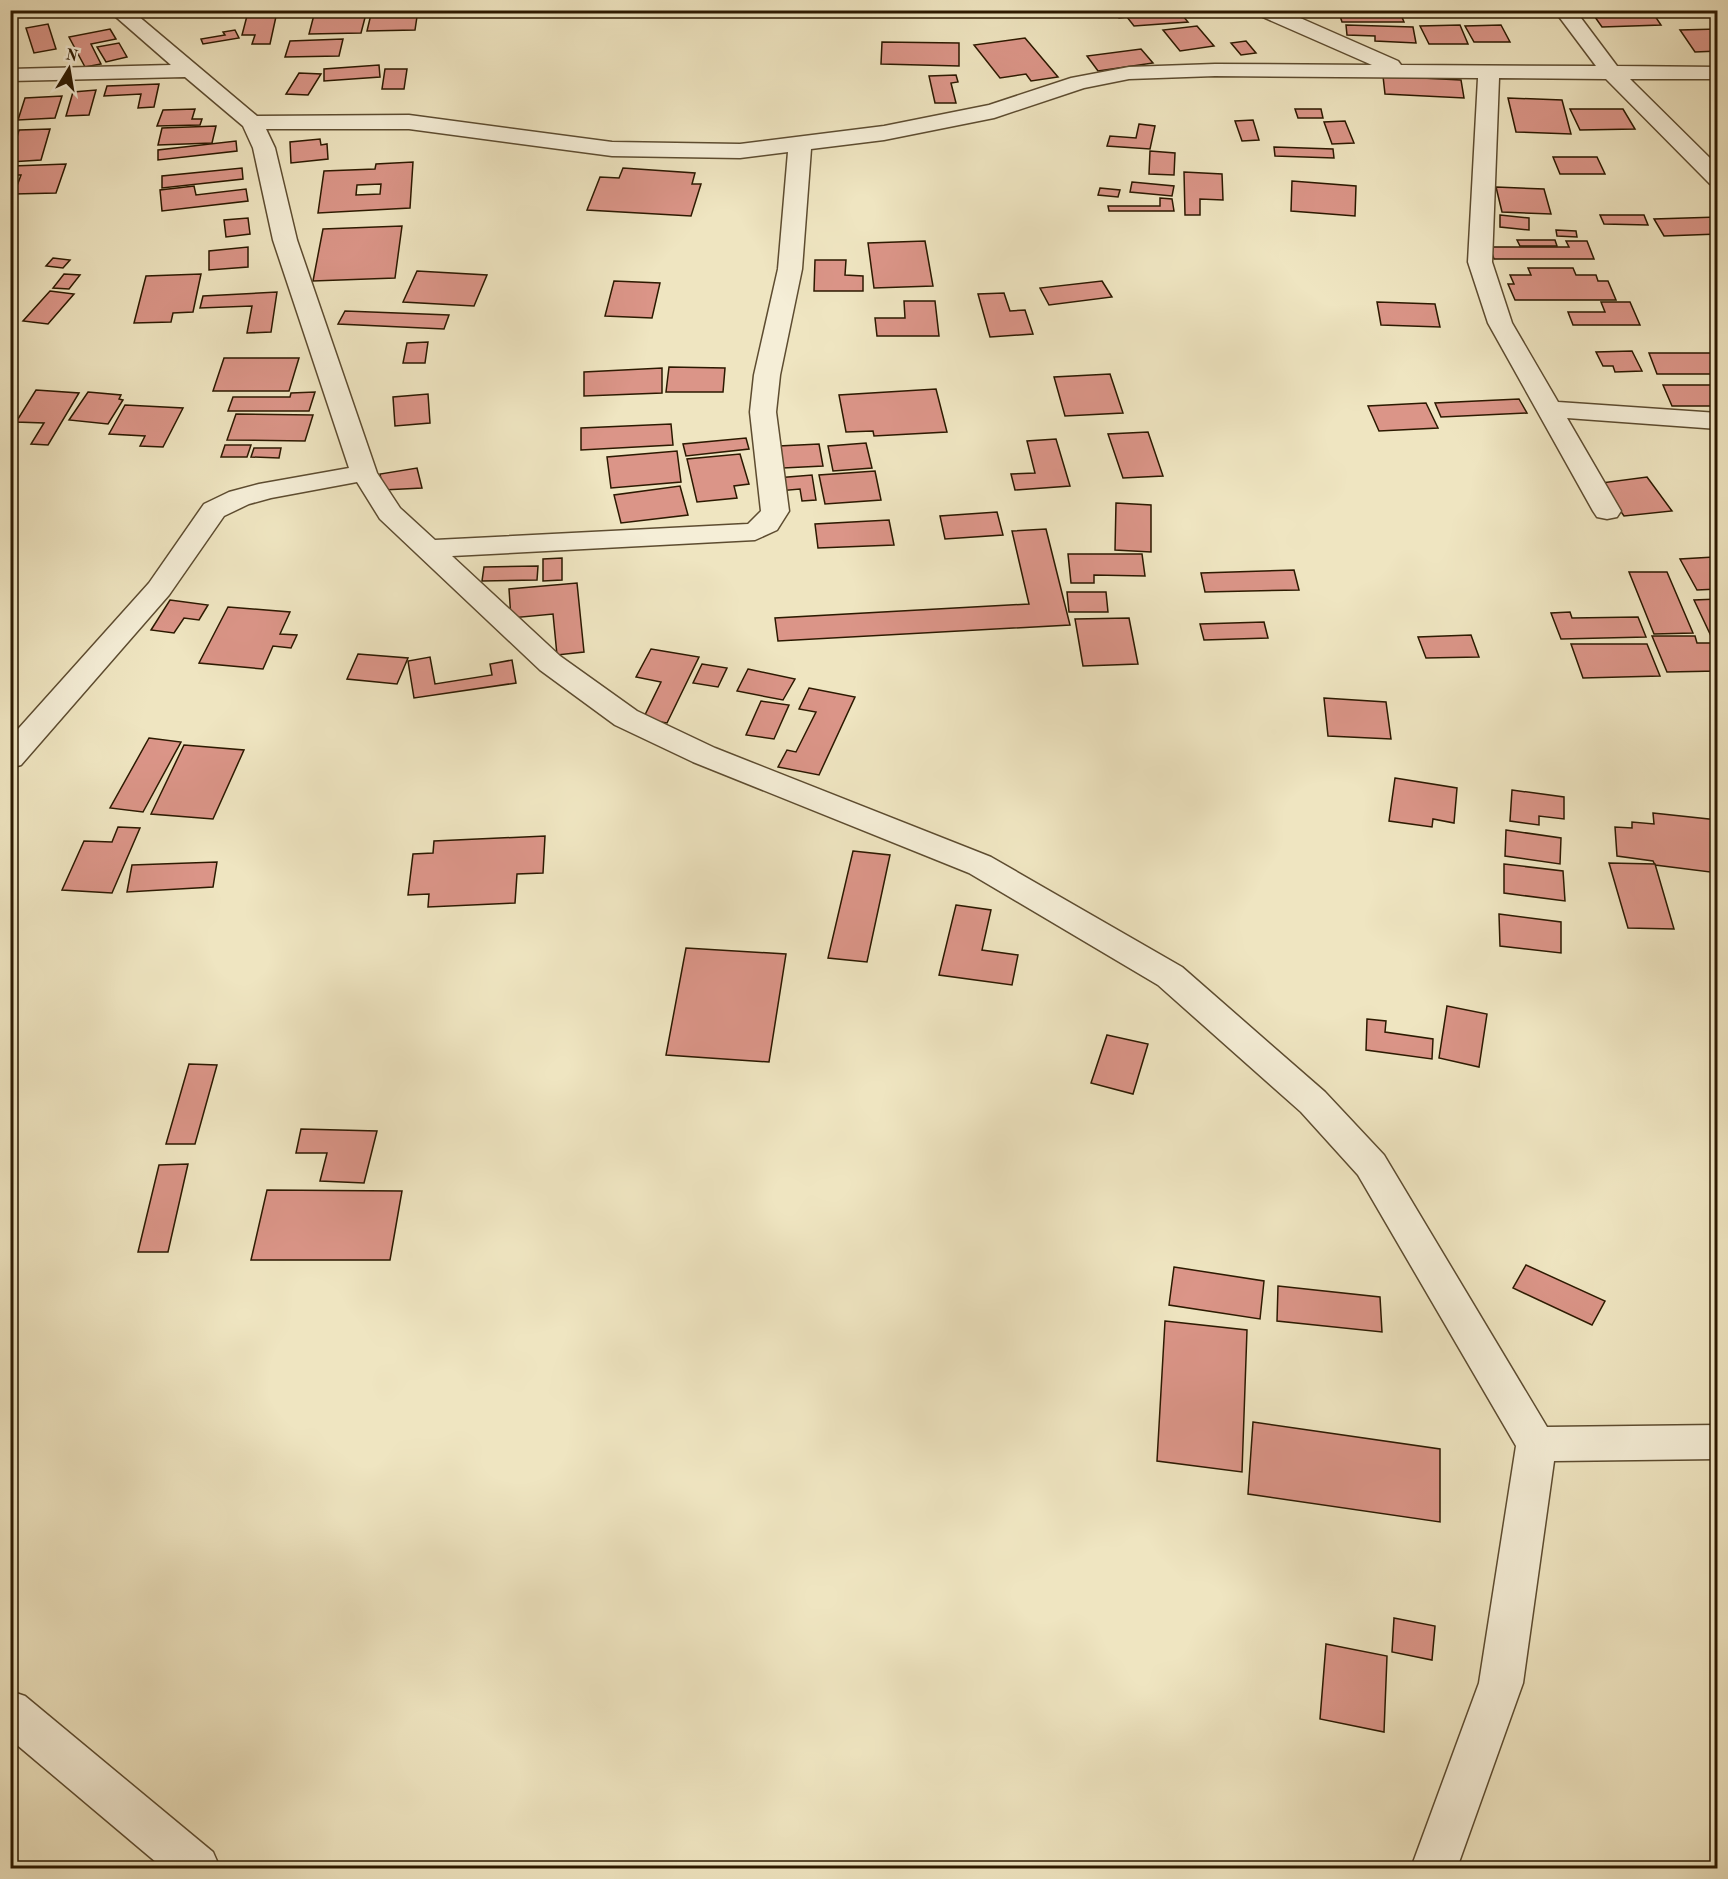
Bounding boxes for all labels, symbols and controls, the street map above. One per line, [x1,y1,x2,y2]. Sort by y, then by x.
north arrow [39,39,99,99]
text: N [64,47,80,65]

